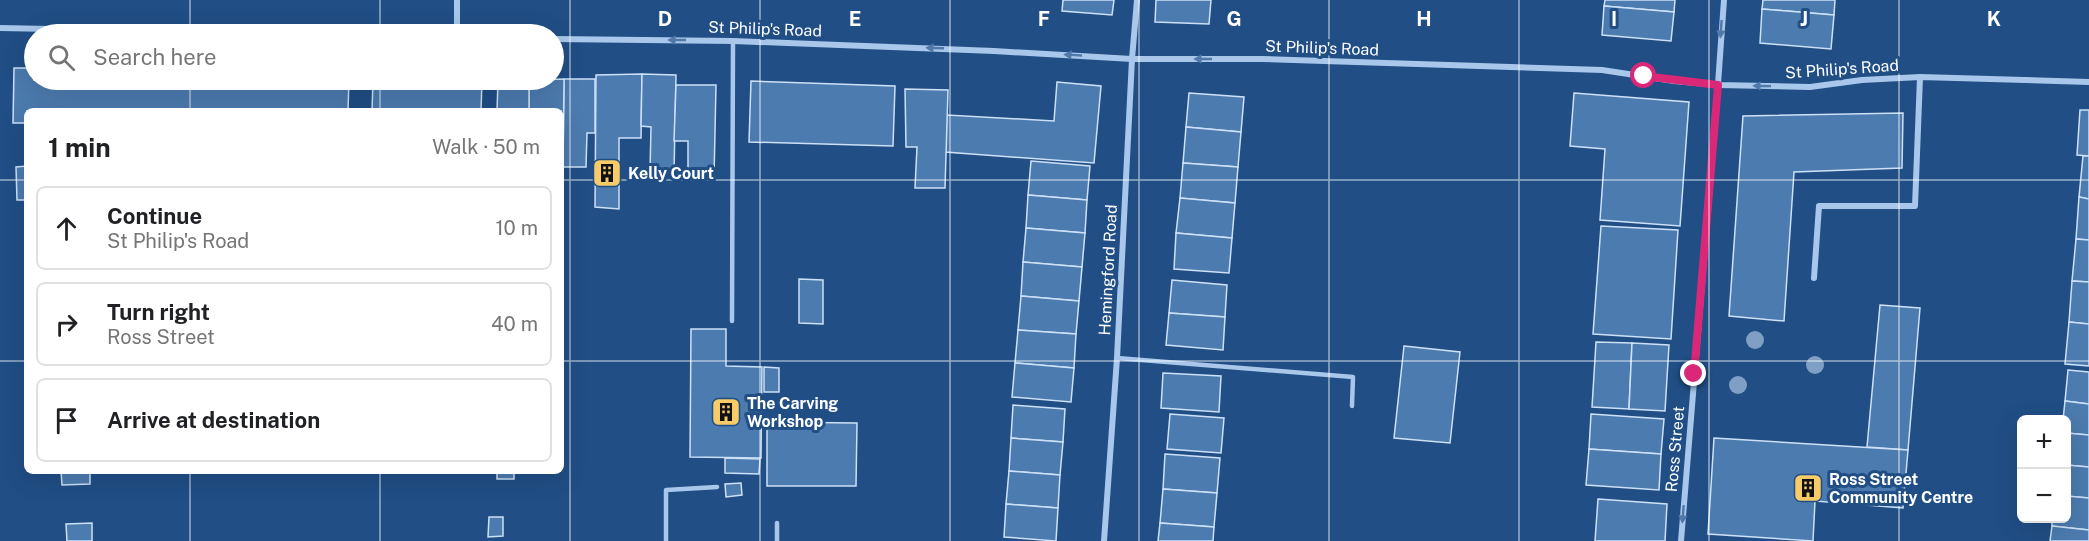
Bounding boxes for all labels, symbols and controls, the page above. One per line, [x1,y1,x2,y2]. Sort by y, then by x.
text: D [658,7,672,31]
text: E [849,7,861,31]
text: F [1038,7,1050,31]
text: G [1226,7,1242,31]
text: H [1416,7,1432,31]
text: I [1611,7,1617,31]
text: J [1800,7,1808,31]
text: K [1987,7,2001,31]
street label: St Philip's Road [708,18,822,40]
one-way arrow [1717,20,1726,39]
search box [24,24,564,90]
one-way arrow [668,35,687,45]
street label: St Philip's Road [1265,37,1379,59]
icon: search [45,41,78,74]
text: Search here [93,44,217,70]
one-way arrow [926,44,945,53]
one-way arrow [1064,51,1083,60]
one-way arrow [1194,54,1213,64]
street label: St Philip's Road [1785,56,1899,82]
route start [1630,62,1656,88]
one-way arrow [1752,81,1771,91]
text: 1 min [48,132,111,163]
text: Walk · 50 m [432,135,540,159]
building icon: Kelly Court [591,157,623,189]
place label: Kelly Court [628,164,714,183]
text: Continue [107,203,202,229]
street label: Hemingford Road [1095,204,1121,336]
icon: ahead [50,212,83,245]
text: 10 m [495,216,538,240]
text: St Philip's Road [107,229,249,253]
text: Turn right [107,299,210,325]
icon: right [50,308,83,341]
text: 40 m [491,312,538,336]
text: Ross Street [107,325,215,349]
route end [1680,360,1706,386]
place label: The Carving Workshop [747,394,838,431]
building icon: The Carving Workshop [710,396,742,428]
icon: arrive [50,404,83,437]
street label: Ross Street [1662,405,1688,493]
text: Arrive at destination [107,407,320,433]
map controls [2017,415,2071,523]
button: + [2017,415,2071,469]
button: − [2017,469,2071,523]
place label: Ross Street Community Centre [1829,470,1973,507]
building icon: Ross Street Community Centre [1792,472,1824,504]
one-way arrow [1678,505,1688,524]

